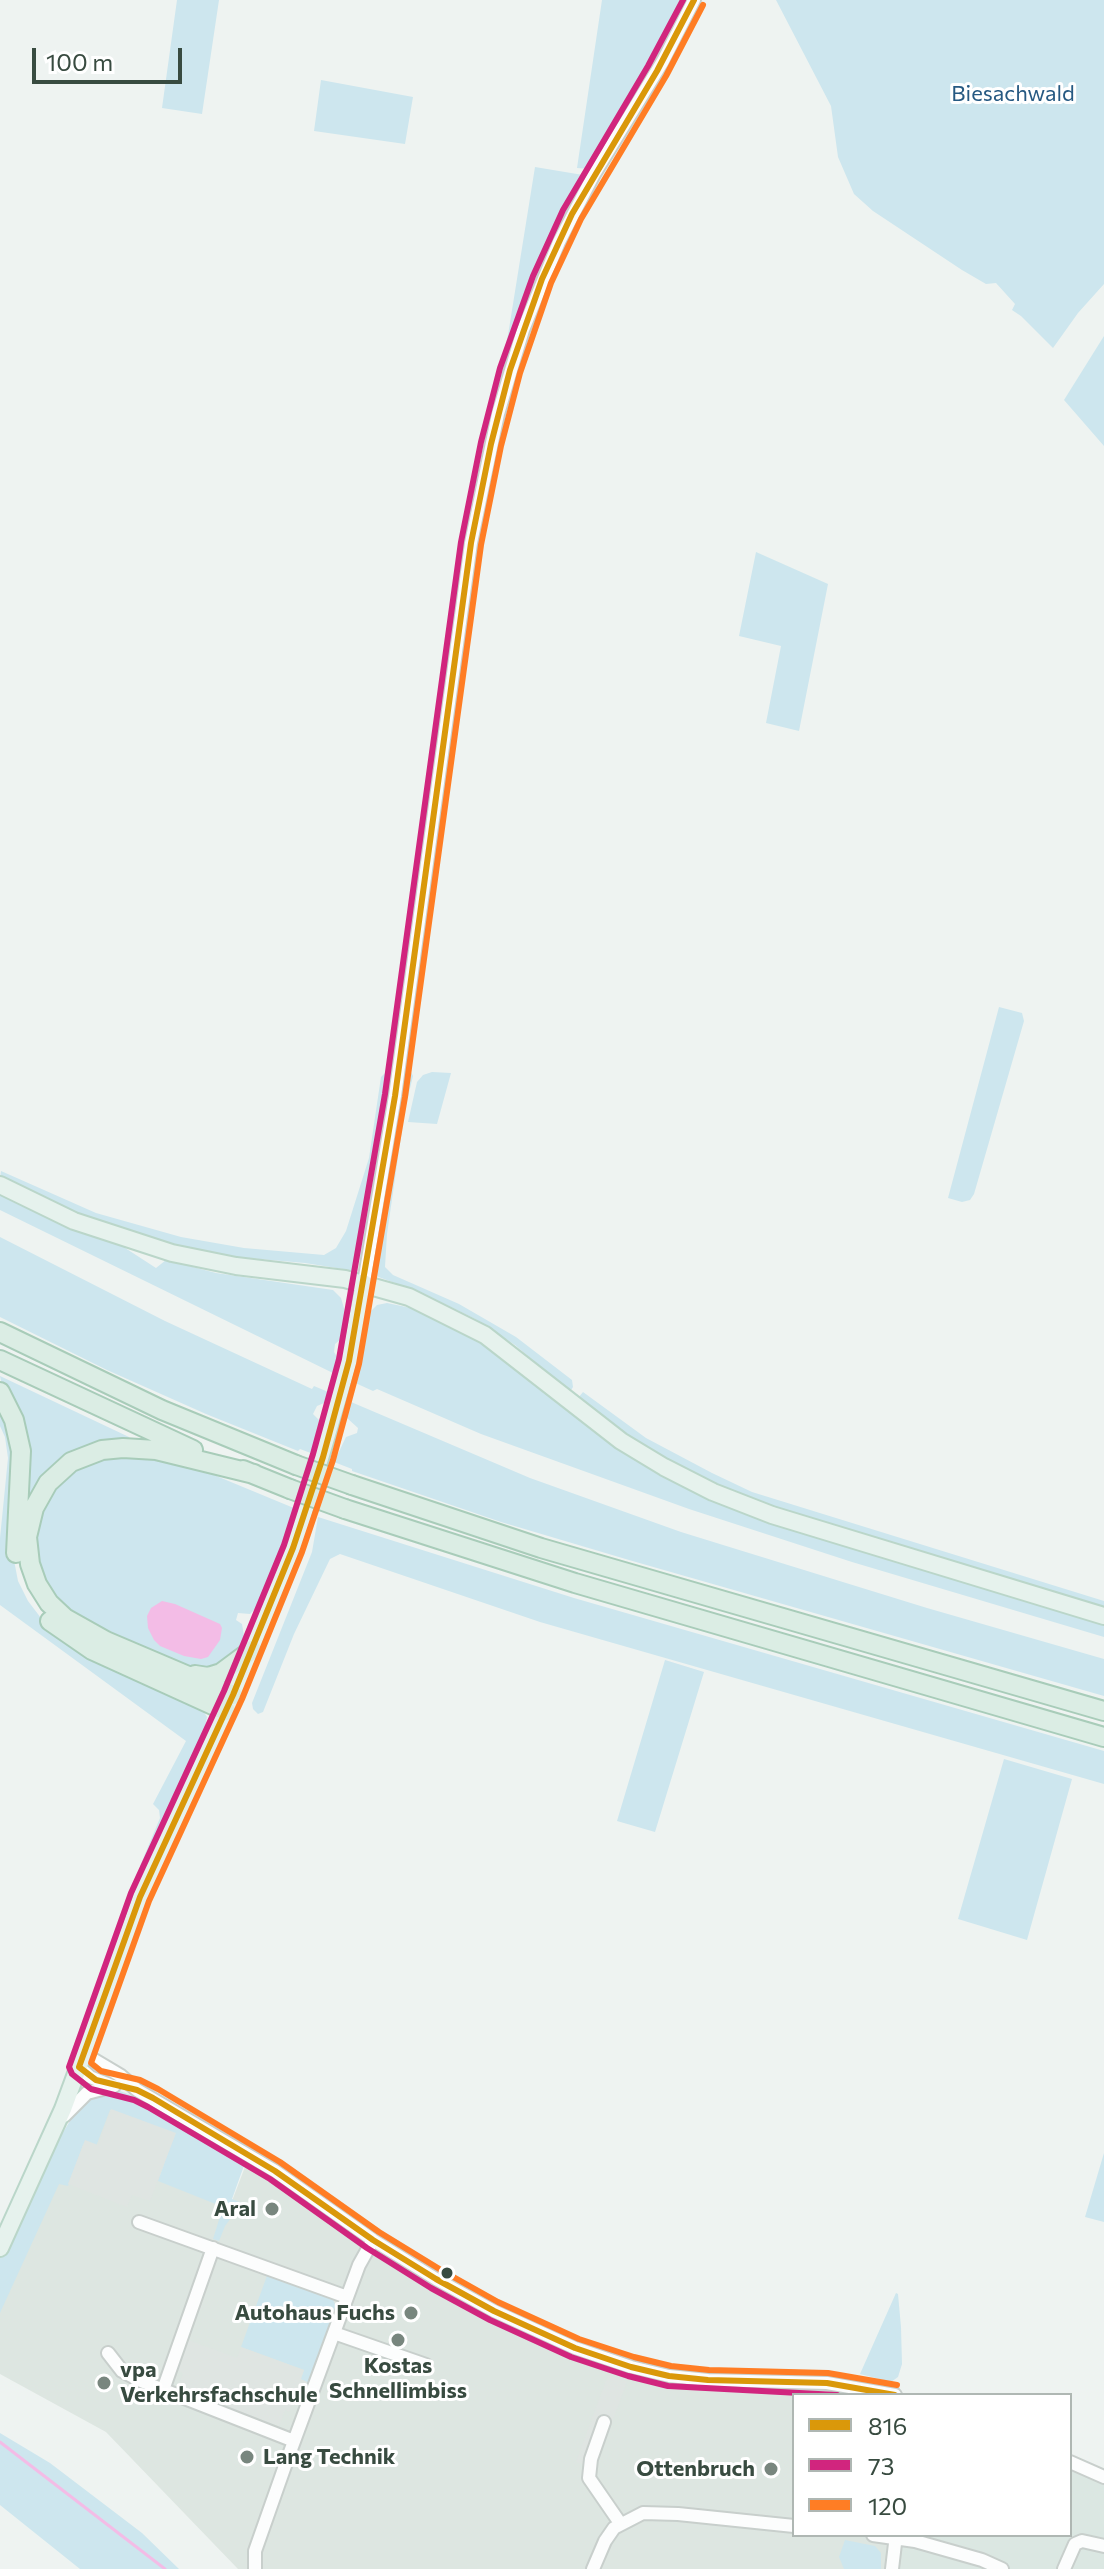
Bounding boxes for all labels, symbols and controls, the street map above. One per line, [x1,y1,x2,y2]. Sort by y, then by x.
scale bar [36,32,186,82]
text: 100 m [46,47,113,76]
park label: Biesachwald [951,81,1075,107]
place label: Aral [214,2196,256,2222]
marker: Aral [263,2200,281,2218]
unlabelled marker [439,2265,455,2281]
place label: Autohaus Fuchs [234,2300,395,2326]
marker: Autohaus Fuchs [402,2304,420,2322]
marker: Kostas Schnellimbiss [389,2331,407,2349]
place label: Kostas Schnellimbiss [329,2353,467,2404]
place label: vpa Verkehrsfachschule [120,2357,318,2408]
marker: vpa Verkehrsfachschule [95,2374,113,2392]
legend [792,2393,1072,2537]
text: 816 [868,2411,907,2440]
place label: Lang Technik [263,2444,395,2470]
marker: Lang Technik [238,2448,256,2466]
text: 73 [868,2451,894,2480]
place label: Ottenbruch [636,2456,755,2482]
marker: Ottenbruch [762,2460,780,2478]
text: 120 [868,2491,907,2520]

